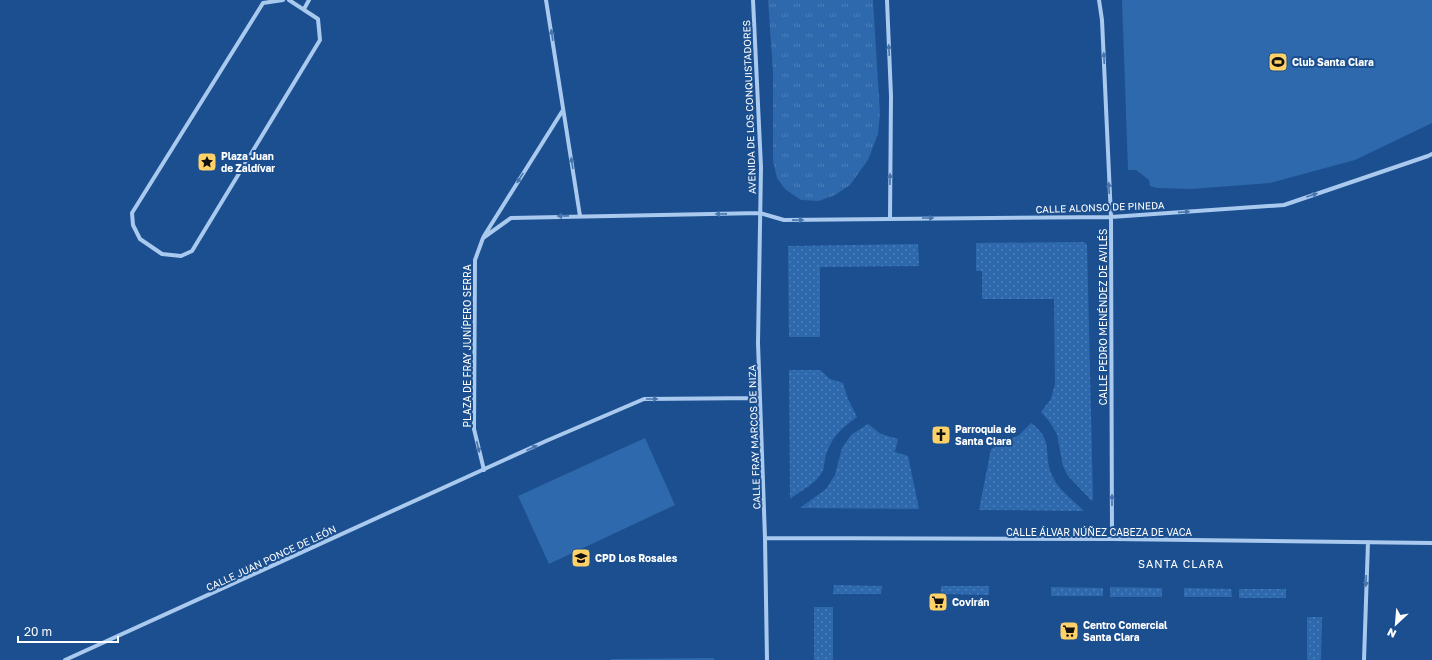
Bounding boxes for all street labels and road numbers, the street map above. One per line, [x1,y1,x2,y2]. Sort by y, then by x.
street label: AVENIDA DE LOS CONQUISTADORES [740,20,758,194]
street label: CALLE ALONSO DE PINEDA [1035,199,1165,215]
street label: CALLE PEDRO MENÉNDEZ DE AVILÉS [1097,229,1109,405]
street label: PLAZA DE FRAY JUNÍPERO SERRA [461,264,473,428]
street label: CALLE FRAY MARCOS DE NIZA [745,364,763,510]
street label: CALLE JUAN PONCE DE LEÓN [204,523,338,593]
street label: CALLE ÁLVAR NÚÑEZ CABEZA DE VACA [1006,526,1192,538]

